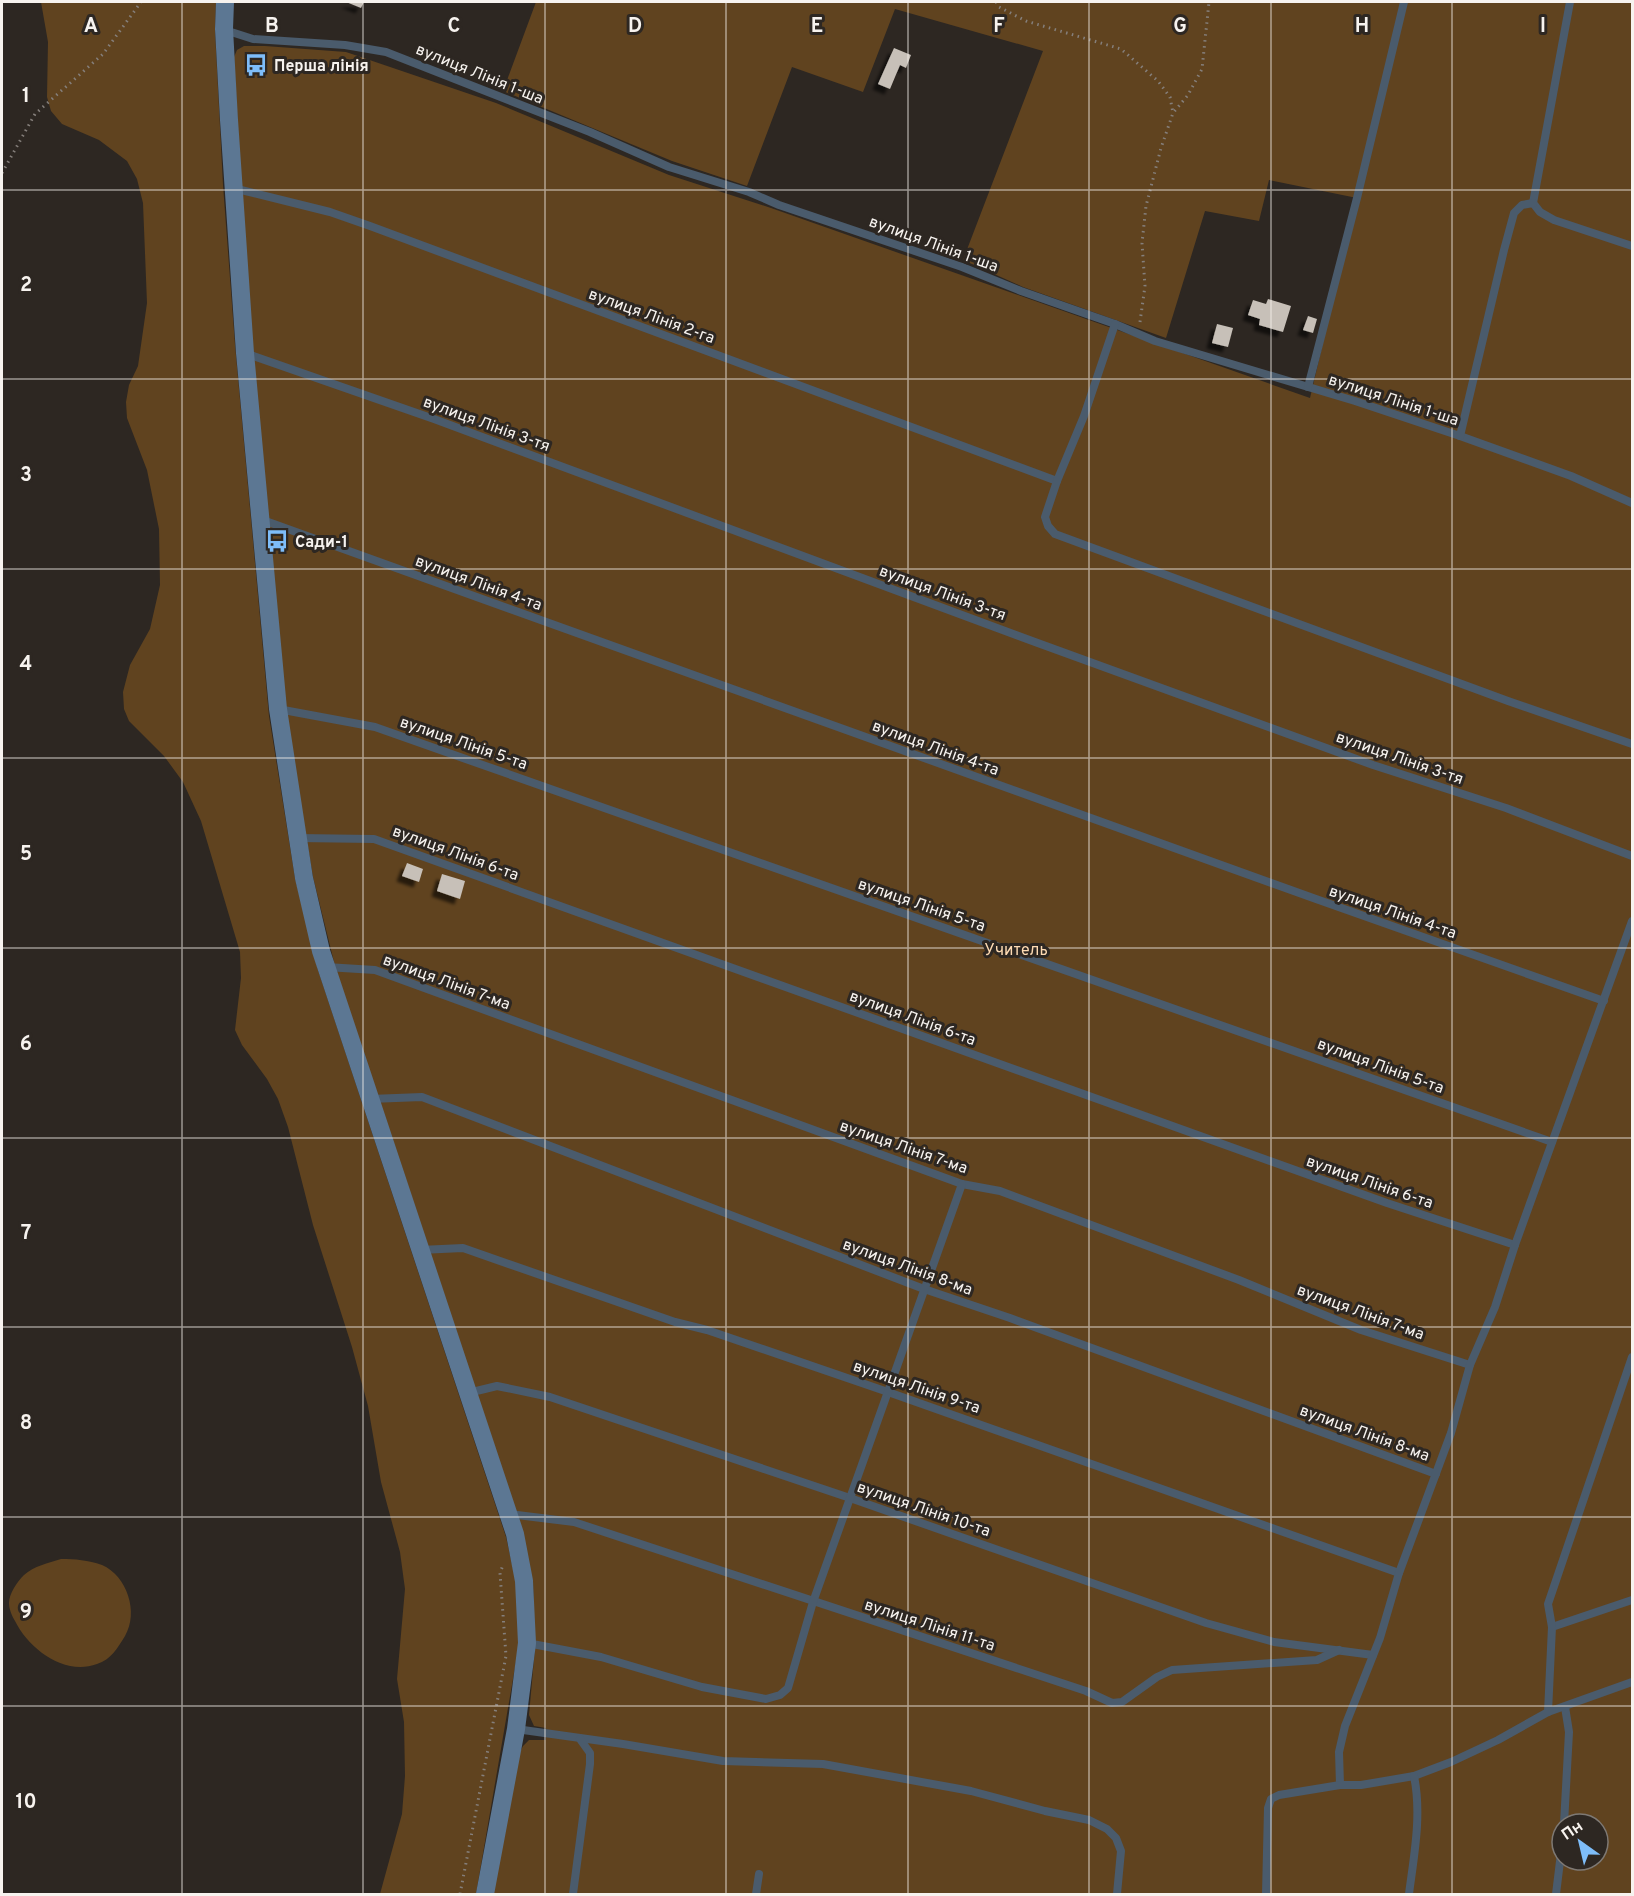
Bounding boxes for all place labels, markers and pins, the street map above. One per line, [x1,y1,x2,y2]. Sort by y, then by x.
bus stop icon: Перша лінія [243,52,269,78]
place label: Перша лінія [274,57,369,77]
bus stop icon: Сади-1 [264,528,290,554]
place label: Сади-1 [295,533,348,553]

